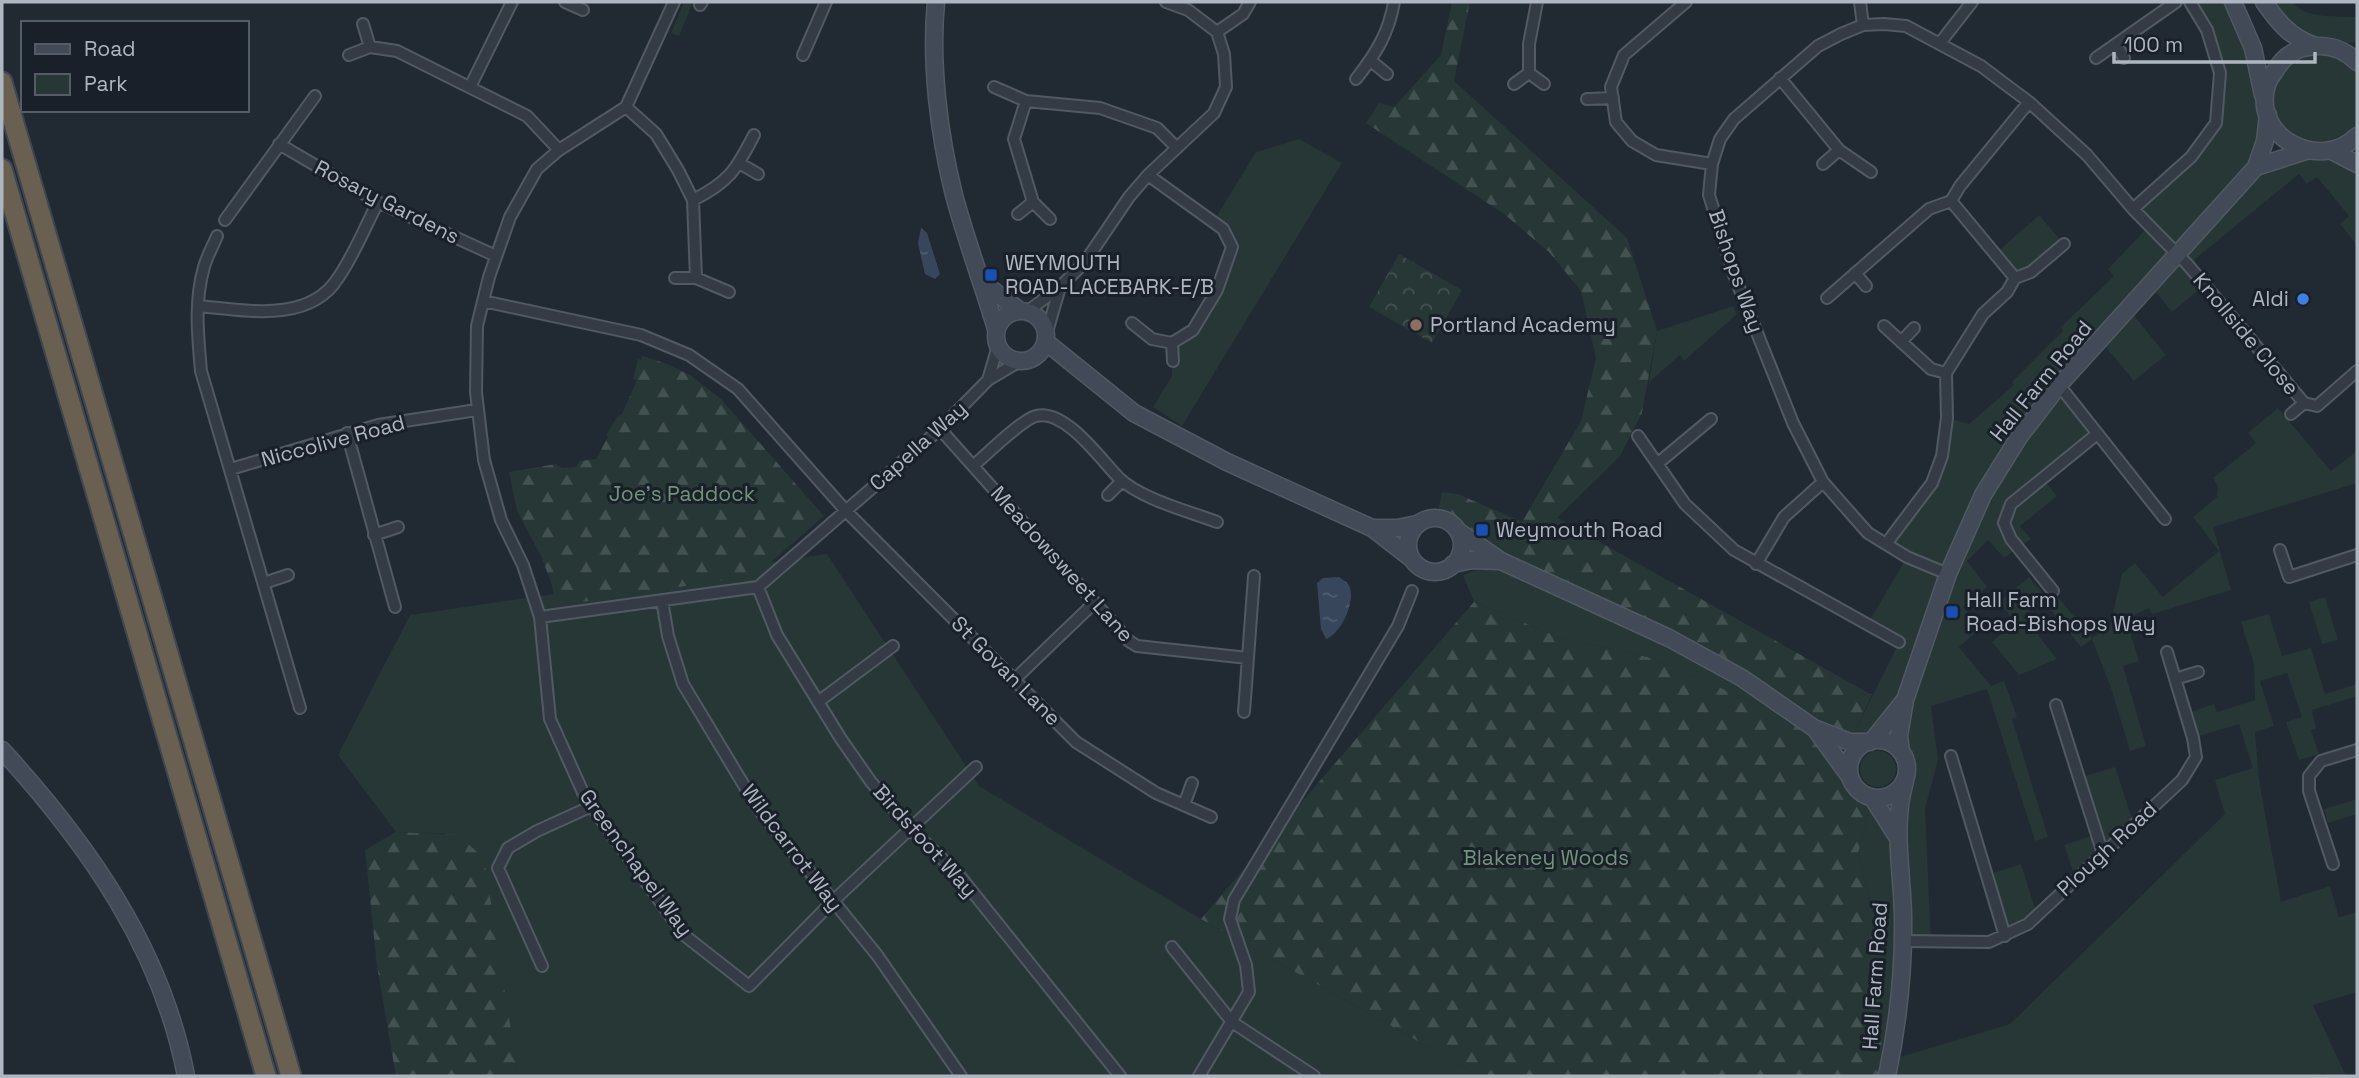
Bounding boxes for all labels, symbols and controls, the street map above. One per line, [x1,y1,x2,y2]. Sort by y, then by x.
legend [21,21,248,112]
scale bar [2114,21,2315,65]
text: 100 m [2124,31,2183,58]
text: Road [84,35,136,62]
text: Park [84,70,128,97]
street label: Rosary Gardens [310,153,464,250]
street label: Bishops Way [1703,206,1770,336]
place label: WEYMOUTH ROAD-LACEBARK-E/B [1005,249,1214,300]
marker: WEYMOUTH ROAD-LACEBARK-E/B [983,267,999,283]
street label: Knollside Close [2187,267,2305,400]
place label: Aldi [2252,285,2289,312]
marker: Aldi [2295,291,2311,307]
place label: Portland Academy [1430,311,1616,338]
street label: Hall Farm Road [1984,315,2098,447]
marker: Portland Academy [1408,317,1424,333]
street label: Capella Way [863,395,972,496]
street label: Niccolive Road [258,408,408,473]
park label: Joe's Paddock [609,480,755,507]
street label: Meadowsweet Lane [985,480,1140,647]
place label: Weymouth Road [1496,516,1663,543]
marker: Weymouth Road [1474,522,1490,538]
place label: Hall Farm Road-Bishops Way [1966,586,2156,637]
marker: Hall Farm Road-Bishops Way [1944,604,1960,620]
street label: St Govan Lane [946,610,1067,731]
street label: Wildcarrot Way [736,779,849,917]
street label: Birdsfoot Way [868,779,983,903]
street label: Greenchapel Way [574,784,699,942]
street label: Plough Road [2051,795,2162,902]
park label: Blakeney Woods [1463,844,1629,871]
street label: Hall Farm Road [1856,901,1893,1051]

